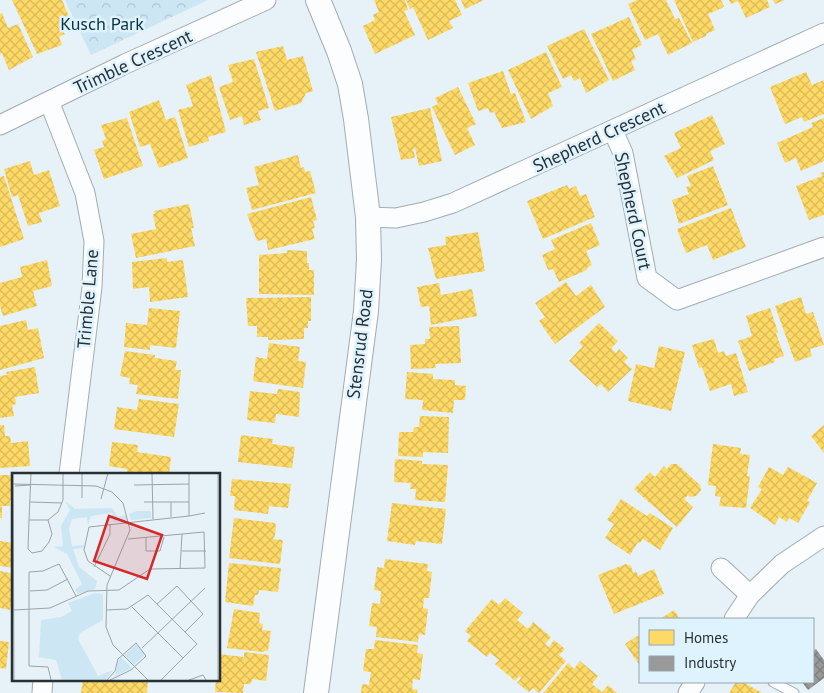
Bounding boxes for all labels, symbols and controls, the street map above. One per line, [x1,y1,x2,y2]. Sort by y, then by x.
park label: Kusch Park [60,12,144,35]
street label: Trimble Crescent [70,24,196,99]
street label: Shepherd Crescent [529,96,669,177]
street label: Shepherd Court [610,150,657,272]
street label: Trimble Lane [72,248,103,349]
street label: Stensrud Road [341,288,378,400]
inset map [12,473,220,680]
legend [639,618,814,683]
text: Homes [684,628,728,647]
text: Industry [684,653,736,672]

